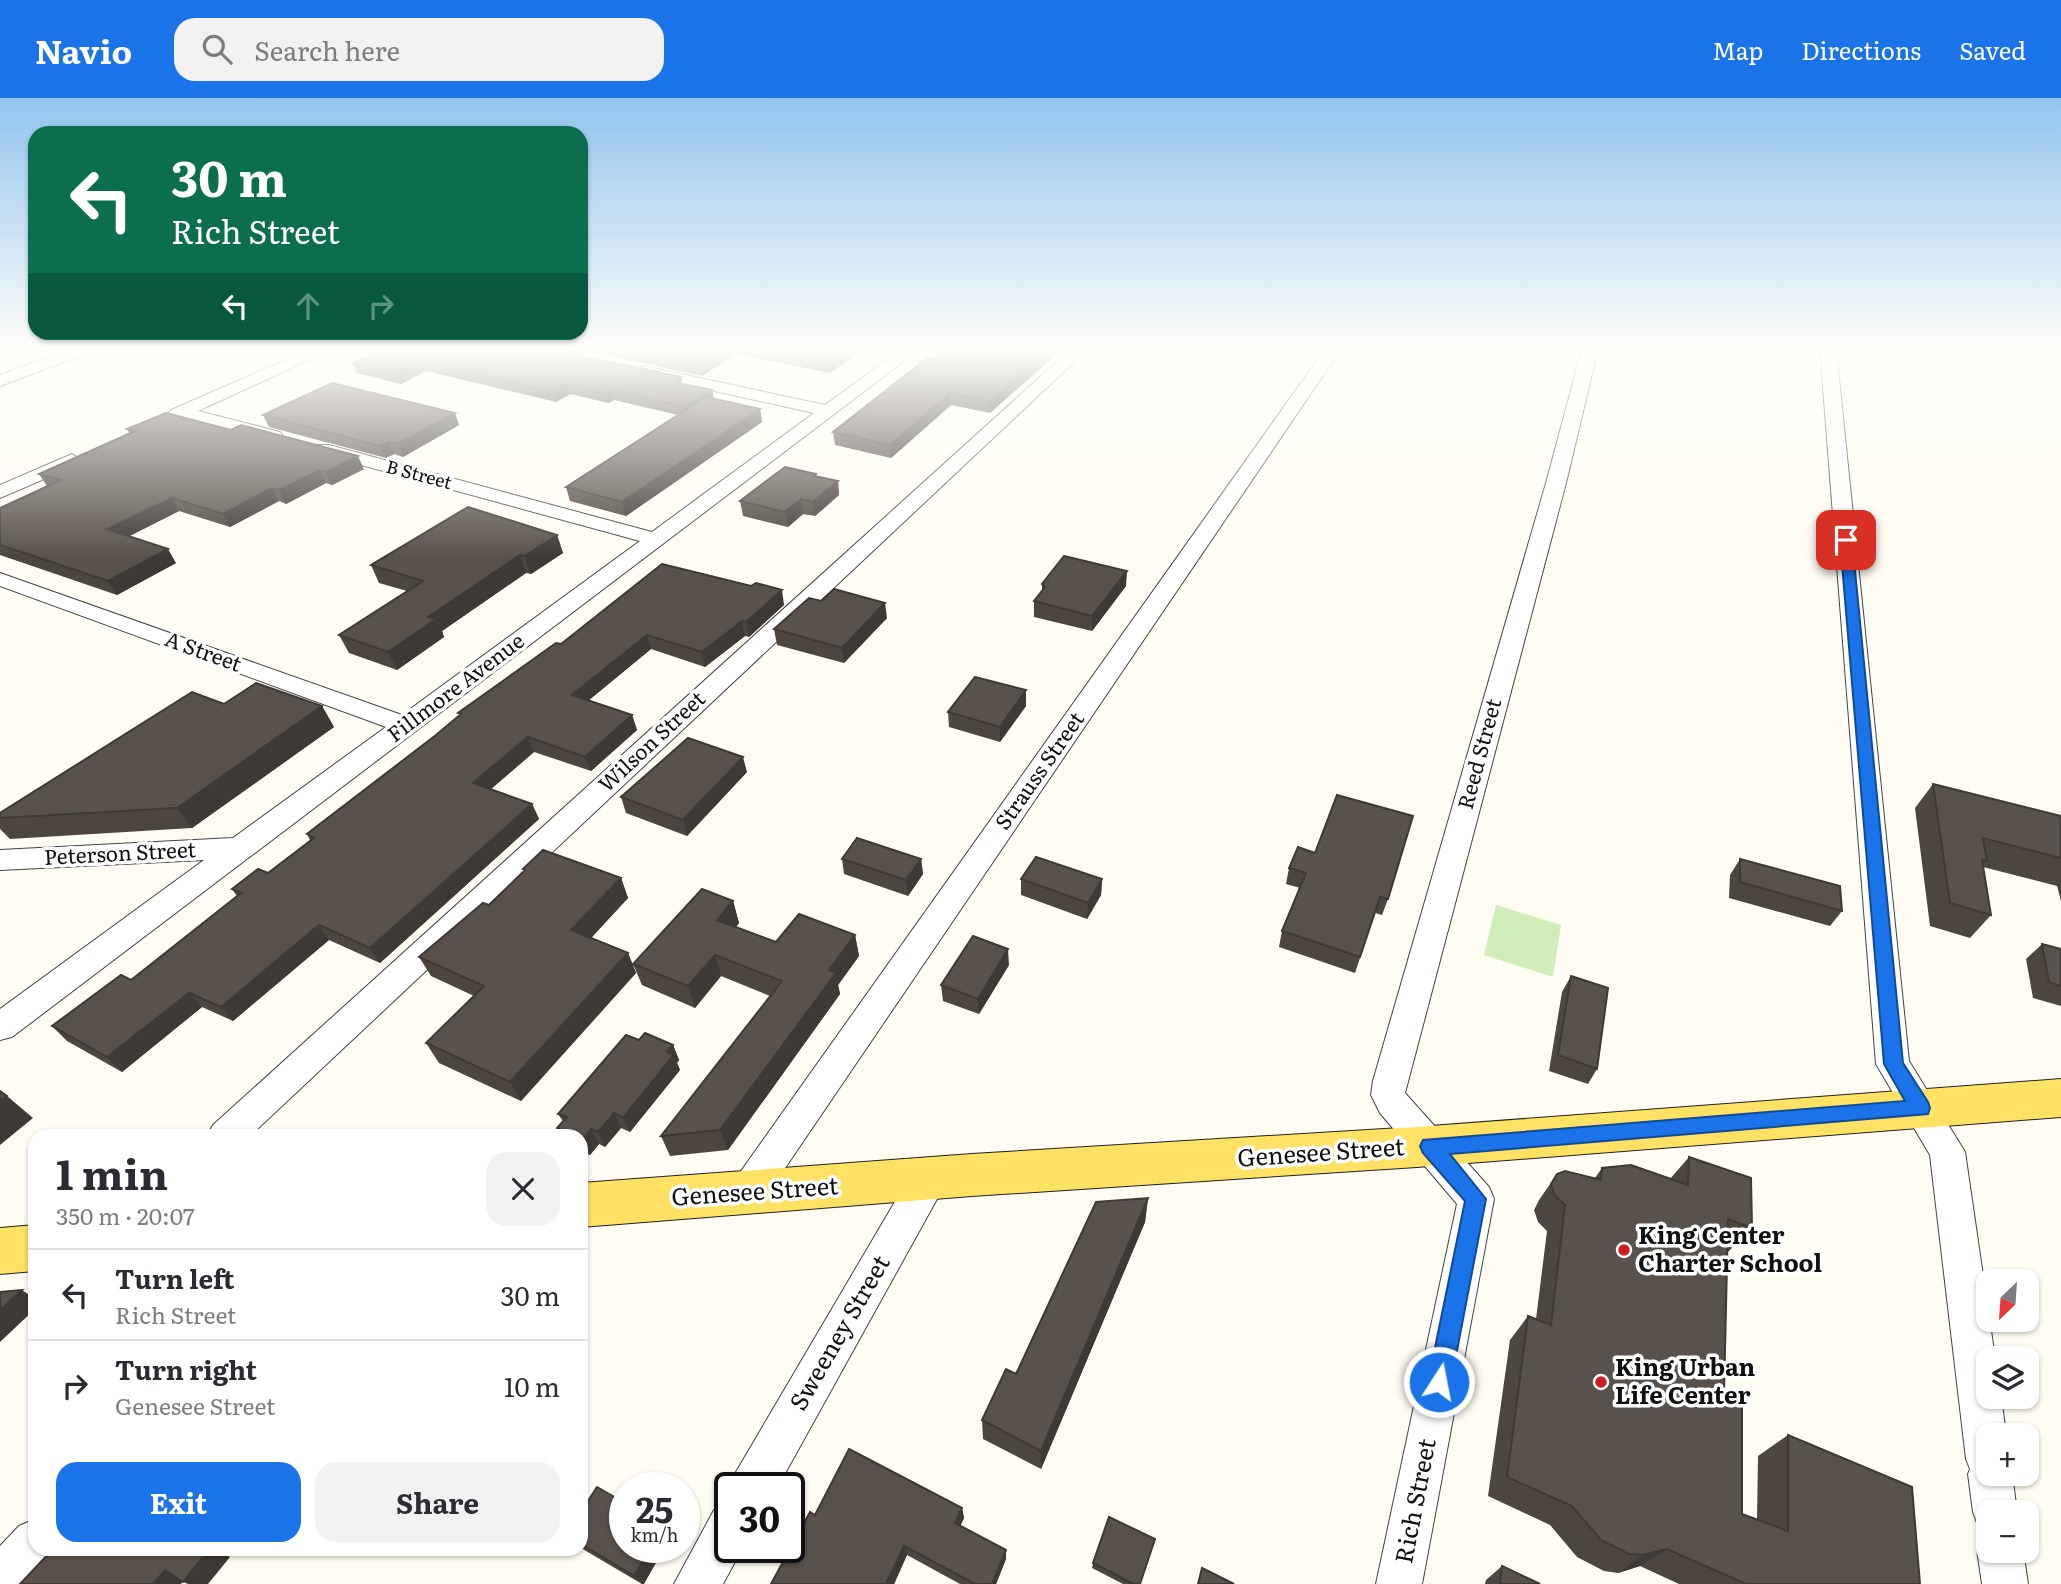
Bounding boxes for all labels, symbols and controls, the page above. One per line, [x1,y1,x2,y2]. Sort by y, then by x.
search box [174,18,664,81]
text: Navio [35,25,132,74]
icon: search [198,30,236,68]
text: Search here [254,30,400,69]
text: Map [1712,32,1763,67]
text: Directions [1801,32,1921,67]
text: Saved [1959,32,2026,67]
text: 30 m [171,139,287,212]
icon: left [56,154,147,245]
text: Rich Street [171,206,340,254]
icon: left [216,287,254,325]
icon: ahead [289,287,327,325]
icon: right [362,287,400,325]
street label: B Street [384,452,456,495]
pin [1816,510,1876,570]
icon: arrive [1827,521,1865,559]
street label: A Street [161,621,247,678]
street label: Fillmore Avenue [379,624,530,748]
street label: Wilson Street [590,682,711,798]
street label: Reed Street [1448,694,1507,812]
street label: Strauss Street [986,704,1090,835]
street label: Peterson Street [43,832,197,871]
street label: Genesee Street [1236,1127,1406,1174]
text: 1 min [56,1141,168,1203]
button: close [486,1152,560,1226]
street label: Genesee Street [670,1166,840,1213]
text: 350 m · 20:07 [56,1198,195,1232]
place label: King Center Charter School [1638,1216,1822,1279]
marker: King Center Charter School [1616,1242,1632,1258]
street label: Sweeney Street [779,1247,897,1416]
text: Turn left [115,1258,234,1297]
north arrow [1976,1269,2039,1332]
map controls [1976,1269,2039,1563]
text: 30 m [500,1275,560,1314]
icon: left [56,1276,94,1314]
text: Rich Street [115,1297,236,1331]
position arrow [1402,1345,1476,1419]
button: layers [1976,1346,2039,1409]
place label: King Urban Life Center [1615,1348,1756,1411]
text: Turn right [115,1349,257,1388]
text: 10 m [504,1366,560,1405]
icon: right [56,1367,94,1405]
marker: King Urban Life Center [1593,1374,1609,1390]
text: Genesee Street [115,1388,275,1422]
button: + [1976,1423,2039,1486]
street label: Rich Street [1384,1435,1443,1566]
button: Exit [56,1462,301,1542]
button: Share [315,1462,560,1542]
speed limit sign: 30 [714,1472,805,1563]
text: 25 [636,1482,673,1534]
button: − [1976,1500,2039,1563]
text: km/h [631,1521,678,1548]

